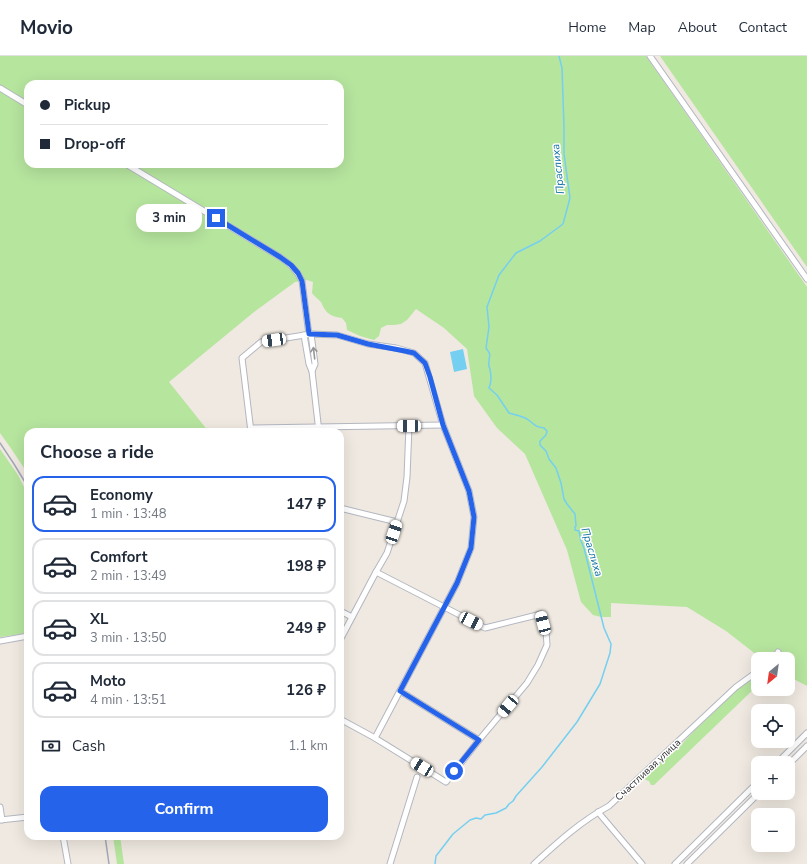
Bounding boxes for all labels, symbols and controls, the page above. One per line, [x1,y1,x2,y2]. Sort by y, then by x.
text: Movio [20,15,73,41]
text: Home [568,18,606,37]
text: Map [628,18,656,37]
text: About [678,18,717,37]
text: Contact [739,18,787,37]
text: Pickup [64,95,110,115]
text: Drop-off [64,134,125,154]
water label: Праслиха [548,143,568,195]
callout: 3 min [136,204,202,232]
text: 3 min [152,209,186,227]
route end [207,209,225,227]
car [261,332,287,348]
one-way arrow [310,347,317,360]
car [397,420,421,432]
text: Choose a ride [40,440,154,464]
text: Economy [90,485,153,505]
icon: car [42,486,78,522]
text: 147 ₽ [286,494,326,514]
text: 1 min · 13:48 [90,505,166,523]
car [385,519,403,545]
water label: Праслиха [577,526,607,578]
text: Comfort [90,547,147,567]
icon: car [42,548,78,584]
text: 198 ₽ [286,556,326,576]
text: 2 min · 13:49 [90,567,166,585]
text: XL [90,609,109,629]
icon: car [42,610,78,646]
car [458,610,484,632]
car [534,610,552,636]
text: 249 ₽ [286,618,326,638]
text: 3 min · 13:50 [90,629,166,647]
north arrow [751,652,795,696]
map controls [751,652,795,852]
text: Moto [90,671,126,691]
icon: car [42,672,78,708]
text: 126 ₽ [286,680,326,700]
text: 4 min · 13:51 [90,691,166,709]
car [496,693,520,719]
button: locate [751,704,795,748]
icon: cash [40,735,62,757]
text: Cash [72,736,106,756]
street label: Счастливая улица [612,736,684,804]
text: 1.1 km [288,737,328,755]
car [409,756,435,778]
button: + [751,756,795,800]
route start [445,762,463,780]
button: Confirm [40,786,328,832]
button: − [751,808,795,852]

